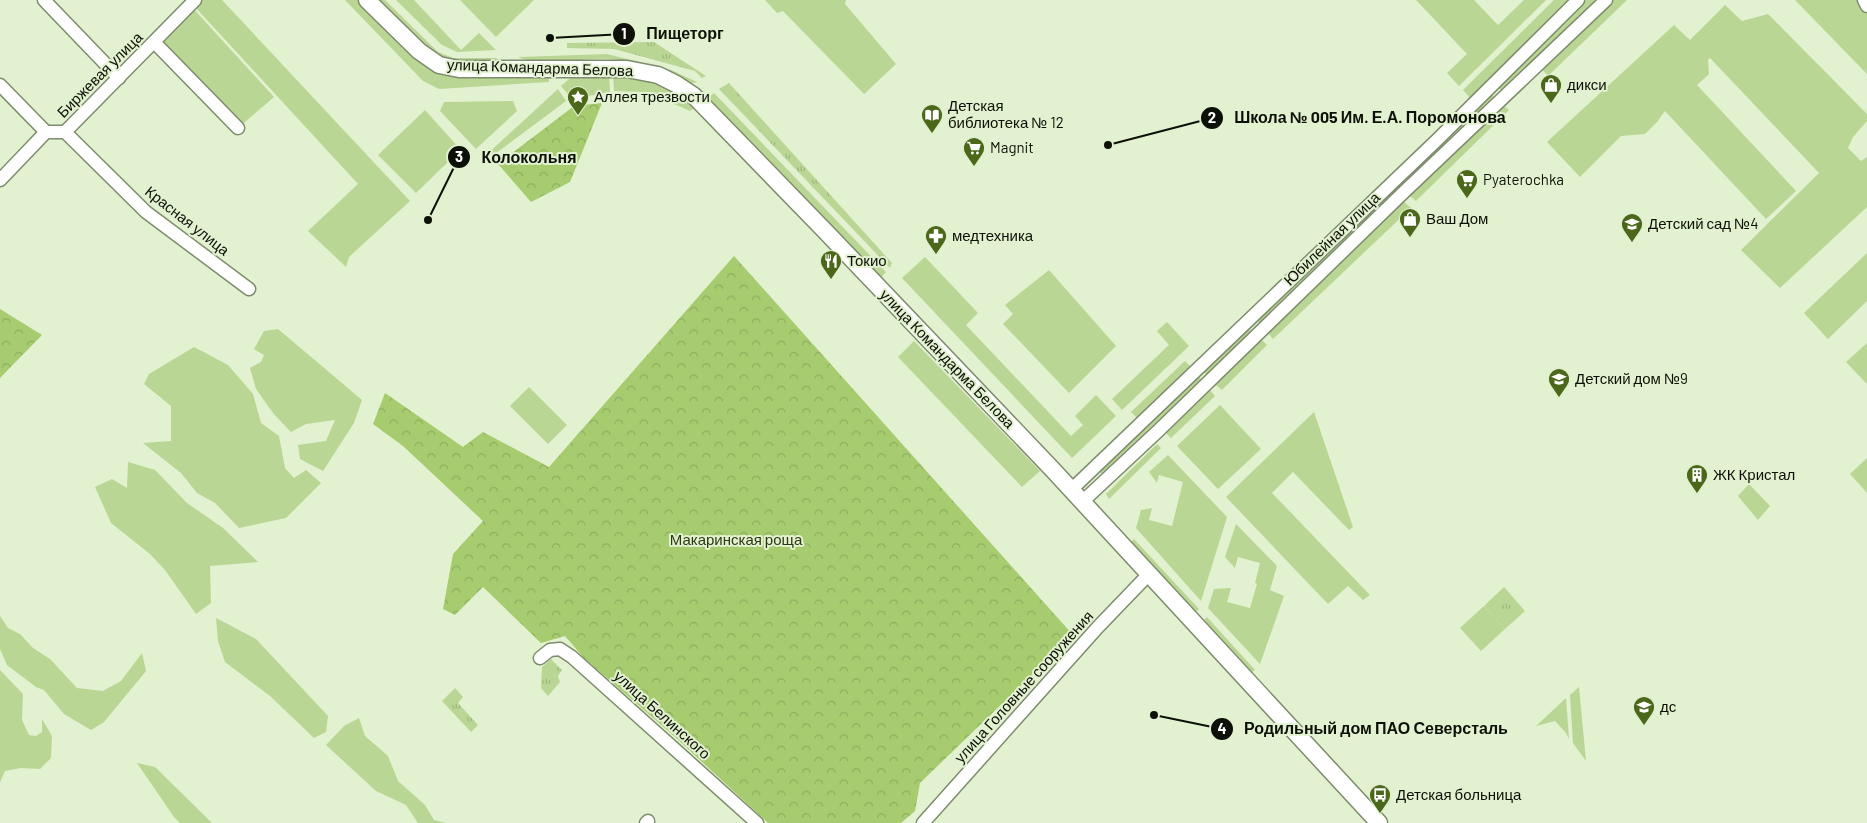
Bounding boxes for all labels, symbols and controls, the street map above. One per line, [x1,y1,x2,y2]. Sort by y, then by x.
callout: Пищеторг [612,18,734,49]
text: Пищеторг [646,23,724,42]
text: 1 [621,24,627,42]
street label: Биржевая улица [53,27,146,121]
street label: улица Командарма Белова [447,55,634,79]
shop icon: дикси [1539,73,1563,104]
place label: дикси [1567,75,1607,93]
place icon: Аллея трезвости [566,85,590,116]
place label: Аллея трезвости [594,87,710,105]
place label: Детская библиотека № 12 [948,96,1064,131]
callout: Школа № 005 Им. Е.А. Поромонова [1199,102,1516,133]
library icon: Детская библиотека № 12 [920,103,944,134]
text: Школа № 005 Им. Е.А. Поромонова [1234,107,1506,126]
text: 2 [1208,108,1216,126]
supermarket icon: Magnit [962,136,986,167]
place label: Magnit [990,138,1034,156]
callout: Колокольня [447,141,587,172]
text: 3 [455,147,463,165]
text: Колокольня [481,147,577,166]
supermarket icon: Pyaterochka [1455,168,1479,199]
place label: Pyaterochka [1483,170,1564,188]
street label: Красная улица [142,182,234,259]
street label: Юбилейная улица [1280,187,1384,289]
shop icon: Ваш Дом [1398,207,1422,238]
place label: Ваш Дом [1426,209,1488,227]
school or university icon: Детский сад №4 [1620,212,1644,243]
place label: Детский сад №4 [1648,214,1758,232]
pharmacy icon: медтехника [924,224,948,255]
place label: медтехника [952,226,1034,244]
restaurant icon: Токио [819,249,843,280]
place label: Токио [847,251,887,269]
street label: улица Командарма Белова [876,285,1019,432]
school or university icon: Детский дом №9 [1547,367,1571,398]
place label: Детский дом №9 [1575,369,1688,387]
building icon: ЖК Кристал [1685,463,1709,494]
place label: ЖК Кристал [1713,465,1795,483]
park label: Макаринская роща [670,530,803,548]
street label: улица Головные сооружения [950,607,1096,766]
street label: улица Белинского [611,666,715,762]
school or university icon: дс [1632,695,1656,726]
place label: дс [1660,697,1677,715]
callout: Родильный дом ПАО Северсталь [1209,713,1518,744]
text: Родильный дом ПАО Северсталь [1244,718,1508,737]
text: 4 [1217,719,1227,737]
bus stop icon: Детская больница [1368,783,1392,814]
place label: Детская больница [1396,785,1522,803]

